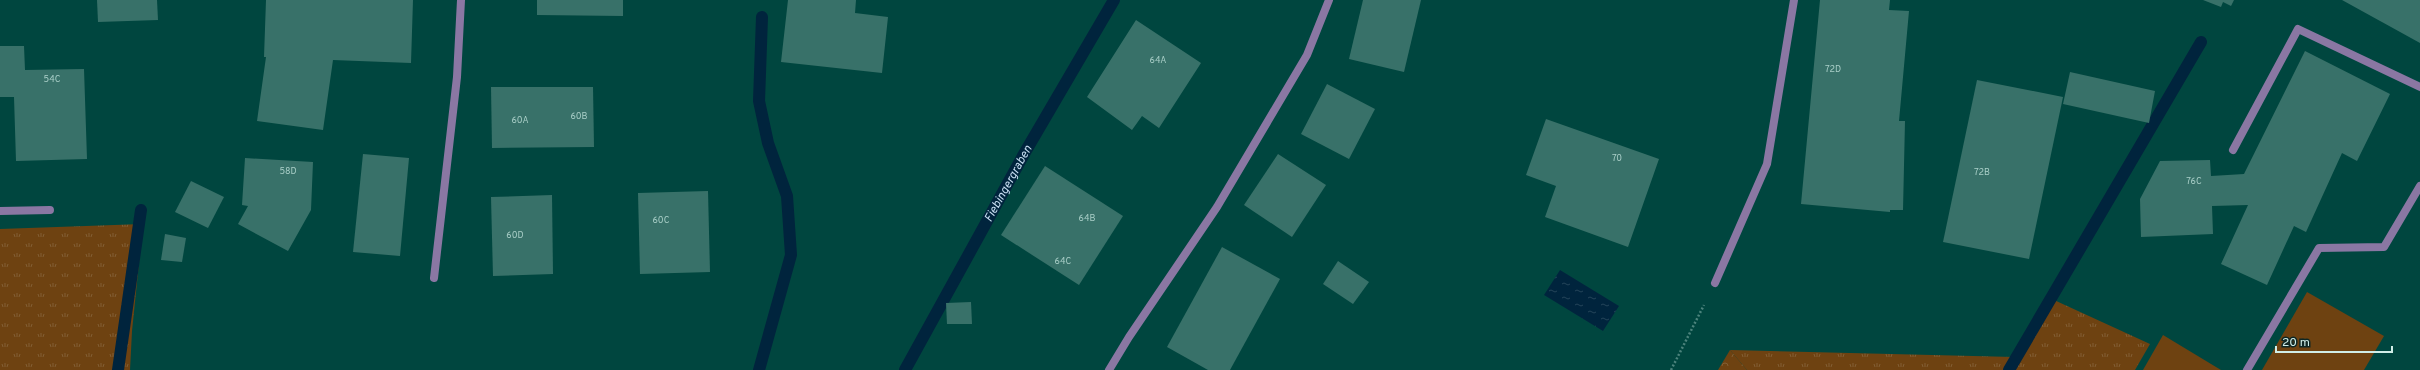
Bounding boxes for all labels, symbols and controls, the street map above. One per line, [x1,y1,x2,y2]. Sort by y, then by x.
house number: 64A [1150,55,1166,66]
house number: 72D [1825,64,1841,75]
house number: 54C [43,74,61,85]
house number: 60B [570,111,588,122]
house number: 60A [512,115,529,126]
water label: Fiebingergraben [981,142,1037,225]
house number: 70 [1612,153,1622,164]
house number: 58D [279,166,297,177]
house number: 72B [1974,167,1990,178]
house number: 76C [2186,176,2202,187]
house number: 64B [1079,213,1096,224]
house number: 60C [653,215,670,226]
house number: 60D [506,230,524,241]
house number: 64C [1055,256,1072,267]
scale bar [2276,328,2392,354]
text: 20 m [2282,335,2310,351]

